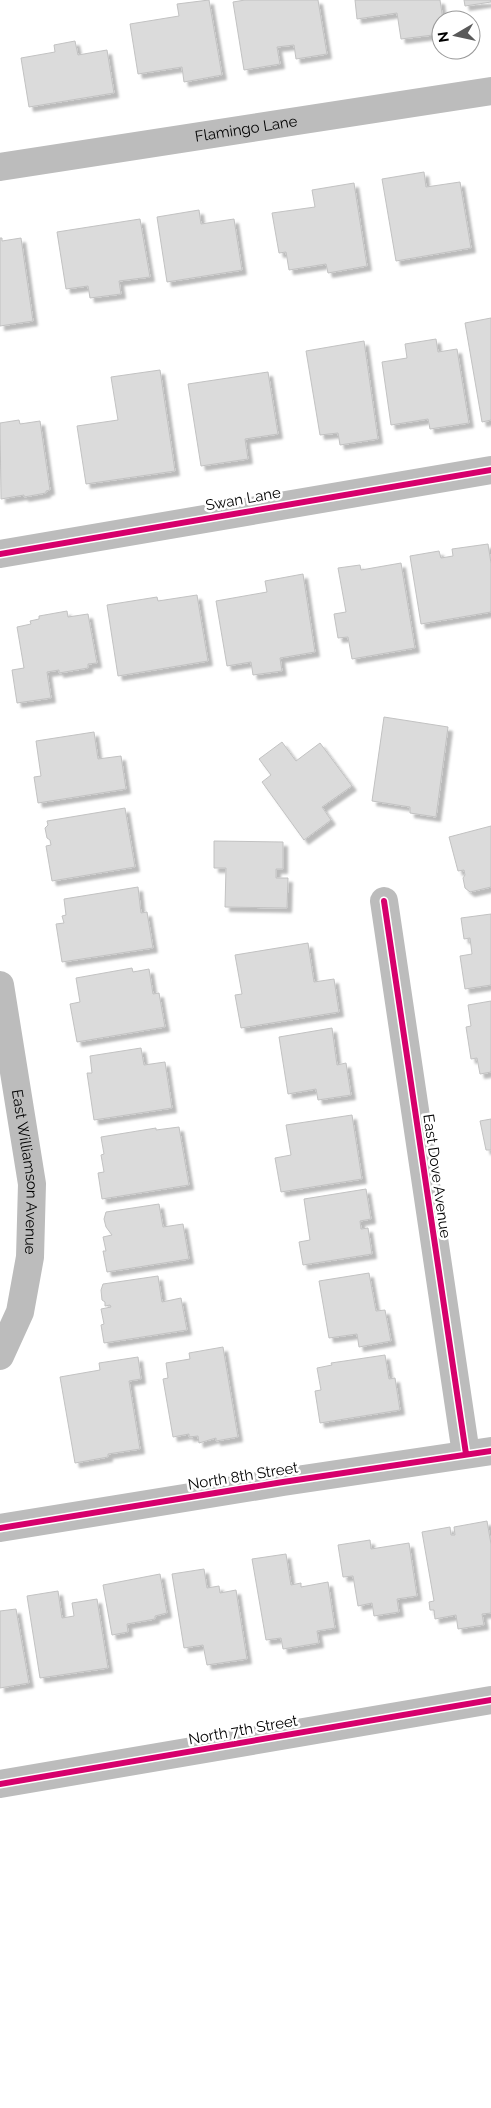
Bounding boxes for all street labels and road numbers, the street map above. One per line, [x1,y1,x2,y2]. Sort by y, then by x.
street label: Flamingo Lane [194,112,299,146]
street label: Swan Lane [204,483,282,514]
street label: East Williamson Avenue [8,1088,41,1255]
street label: East Dove Avenue [419,1113,455,1239]
street label: North 8th Street [187,1458,299,1494]
street label: North 7th Street [187,1712,299,1748]

